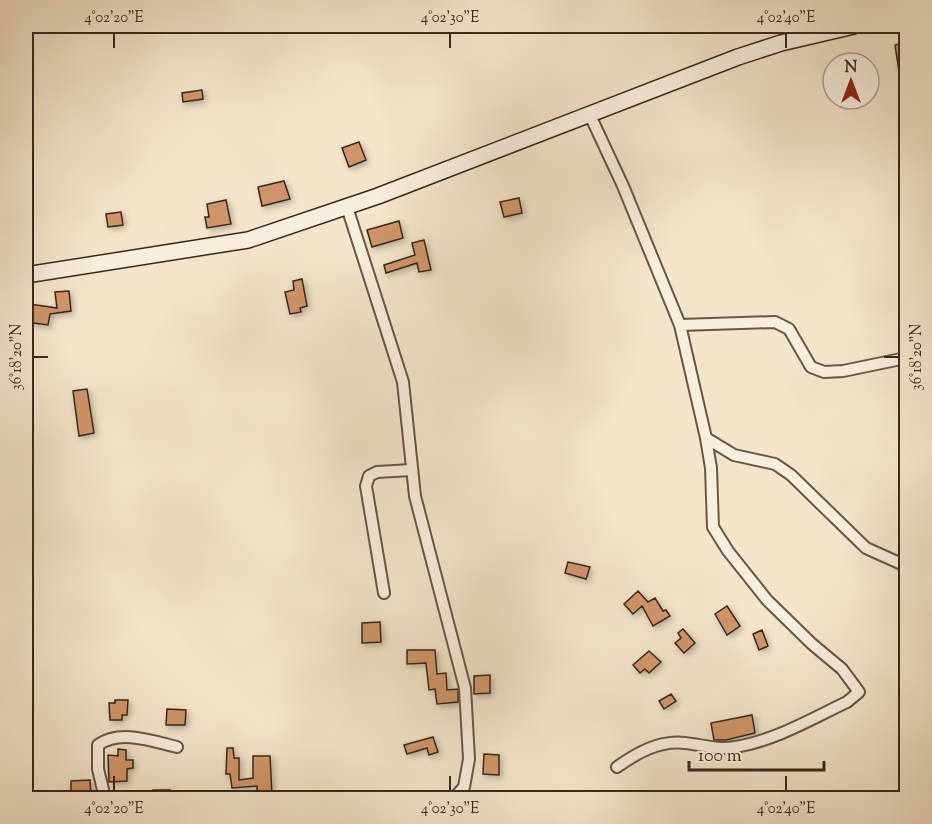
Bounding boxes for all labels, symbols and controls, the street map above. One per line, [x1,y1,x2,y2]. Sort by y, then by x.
text: 4°02'20"E [84,8,144,29]
text: 4°02'30"E [421,8,479,29]
text: 4°02'40"E [757,8,815,29]
north arrow [821,51,881,111]
text: N [845,57,858,80]
text: 36°18'20"N [7,324,28,390]
text: 36°18'20"N [907,324,928,390]
scale bar [689,734,824,772]
text: 100 m [698,744,742,770]
text: 4°02'20"E [84,799,144,820]
text: 4°02'30"E [421,799,479,820]
text: 4°02'40"E [757,799,815,820]

